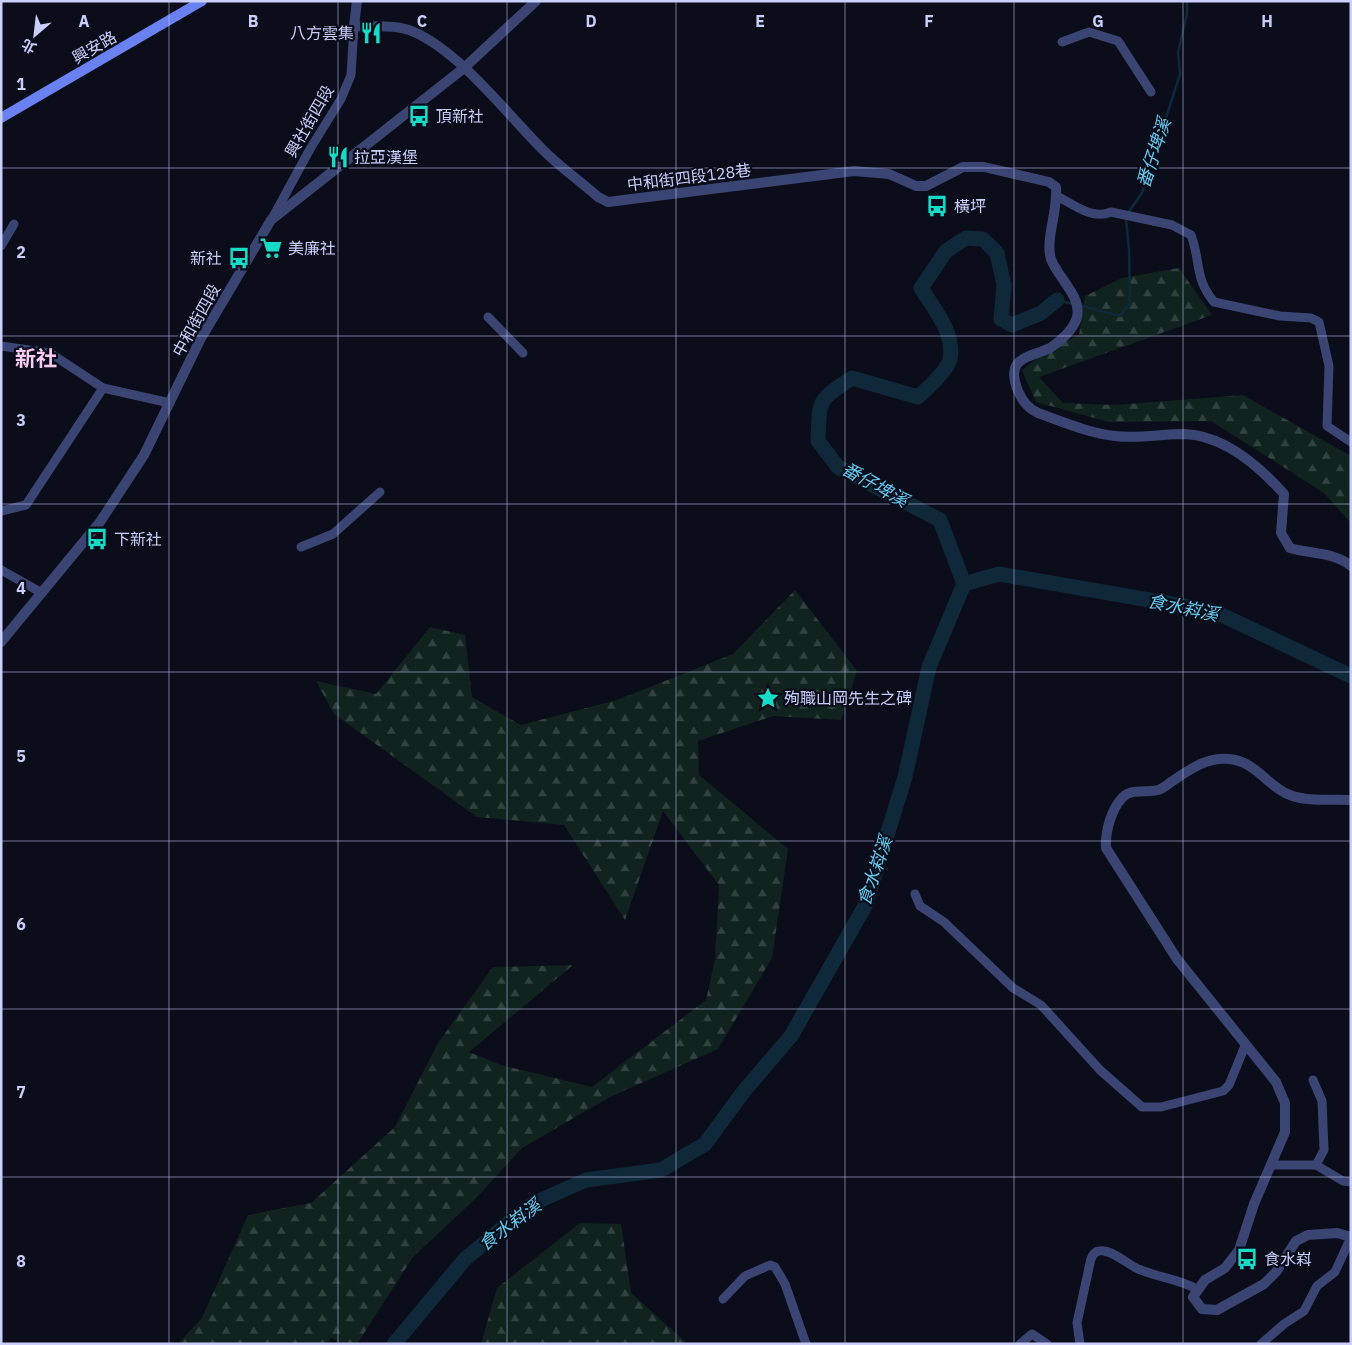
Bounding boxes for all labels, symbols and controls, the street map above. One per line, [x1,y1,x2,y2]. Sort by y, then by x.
north arrow [10,10,60,60]
text: A [79,11,90,31]
text: B [248,11,259,31]
text: C [417,11,427,31]
text: D [585,11,597,31]
text: E [755,11,765,31]
text: F [924,11,934,31]
text: G [1092,11,1104,31]
text: H [1261,11,1273,31]
restaurant icon: 八方雲集 [358,20,384,46]
place label: 八方雲集 [290,23,354,43]
street label: 興安路 [68,26,120,68]
text: 北 [18,35,39,58]
text: 1 [16,74,26,94]
street label: 興社街四段 [280,81,338,161]
bus stop icon: 頂新社 [406,103,432,129]
place label: 頂新社 [436,106,484,126]
water label: 番仔埤溪 [1131,112,1177,191]
restaurant icon: 拉亞漢堡 [325,144,351,170]
place label: 拉亞漢堡 [354,147,418,167]
street label: 中和街四段128巷 [626,159,752,195]
bus stop icon: 橫坪 [924,193,950,219]
place label: 橫坪 [954,196,986,216]
supermarket icon: 美廉社 [258,235,284,261]
place label: 美廉社 [288,238,336,258]
text: 2 [16,242,26,262]
bus stop icon: 新社 [226,245,252,271]
place label: 新社 [190,248,222,268]
street label: 中和街四段 [168,280,224,360]
district label: 新社 [15,344,57,372]
text: 3 [16,410,26,430]
water label: 番仔埤溪 [838,457,915,514]
bus stop icon: 下新社 [84,526,110,552]
place label: 下新社 [114,529,162,549]
text: 4 [16,578,26,598]
water label: 食水嵙溪 [1145,589,1224,627]
place icon: 殉職山岡先生之碑 [755,685,781,711]
place label: 殉職山岡先生之碑 [784,688,912,708]
text: 5 [16,746,26,766]
water label: 食水嵙溪 [852,830,898,909]
text: 6 [16,914,26,934]
text: 7 [16,1082,26,1102]
water label: 食水嵙溪 [474,1192,548,1255]
bus stop icon: 食水嵙 [1234,1246,1260,1272]
place label: 食水嵙 [1264,1249,1312,1269]
text: 8 [16,1251,26,1271]

